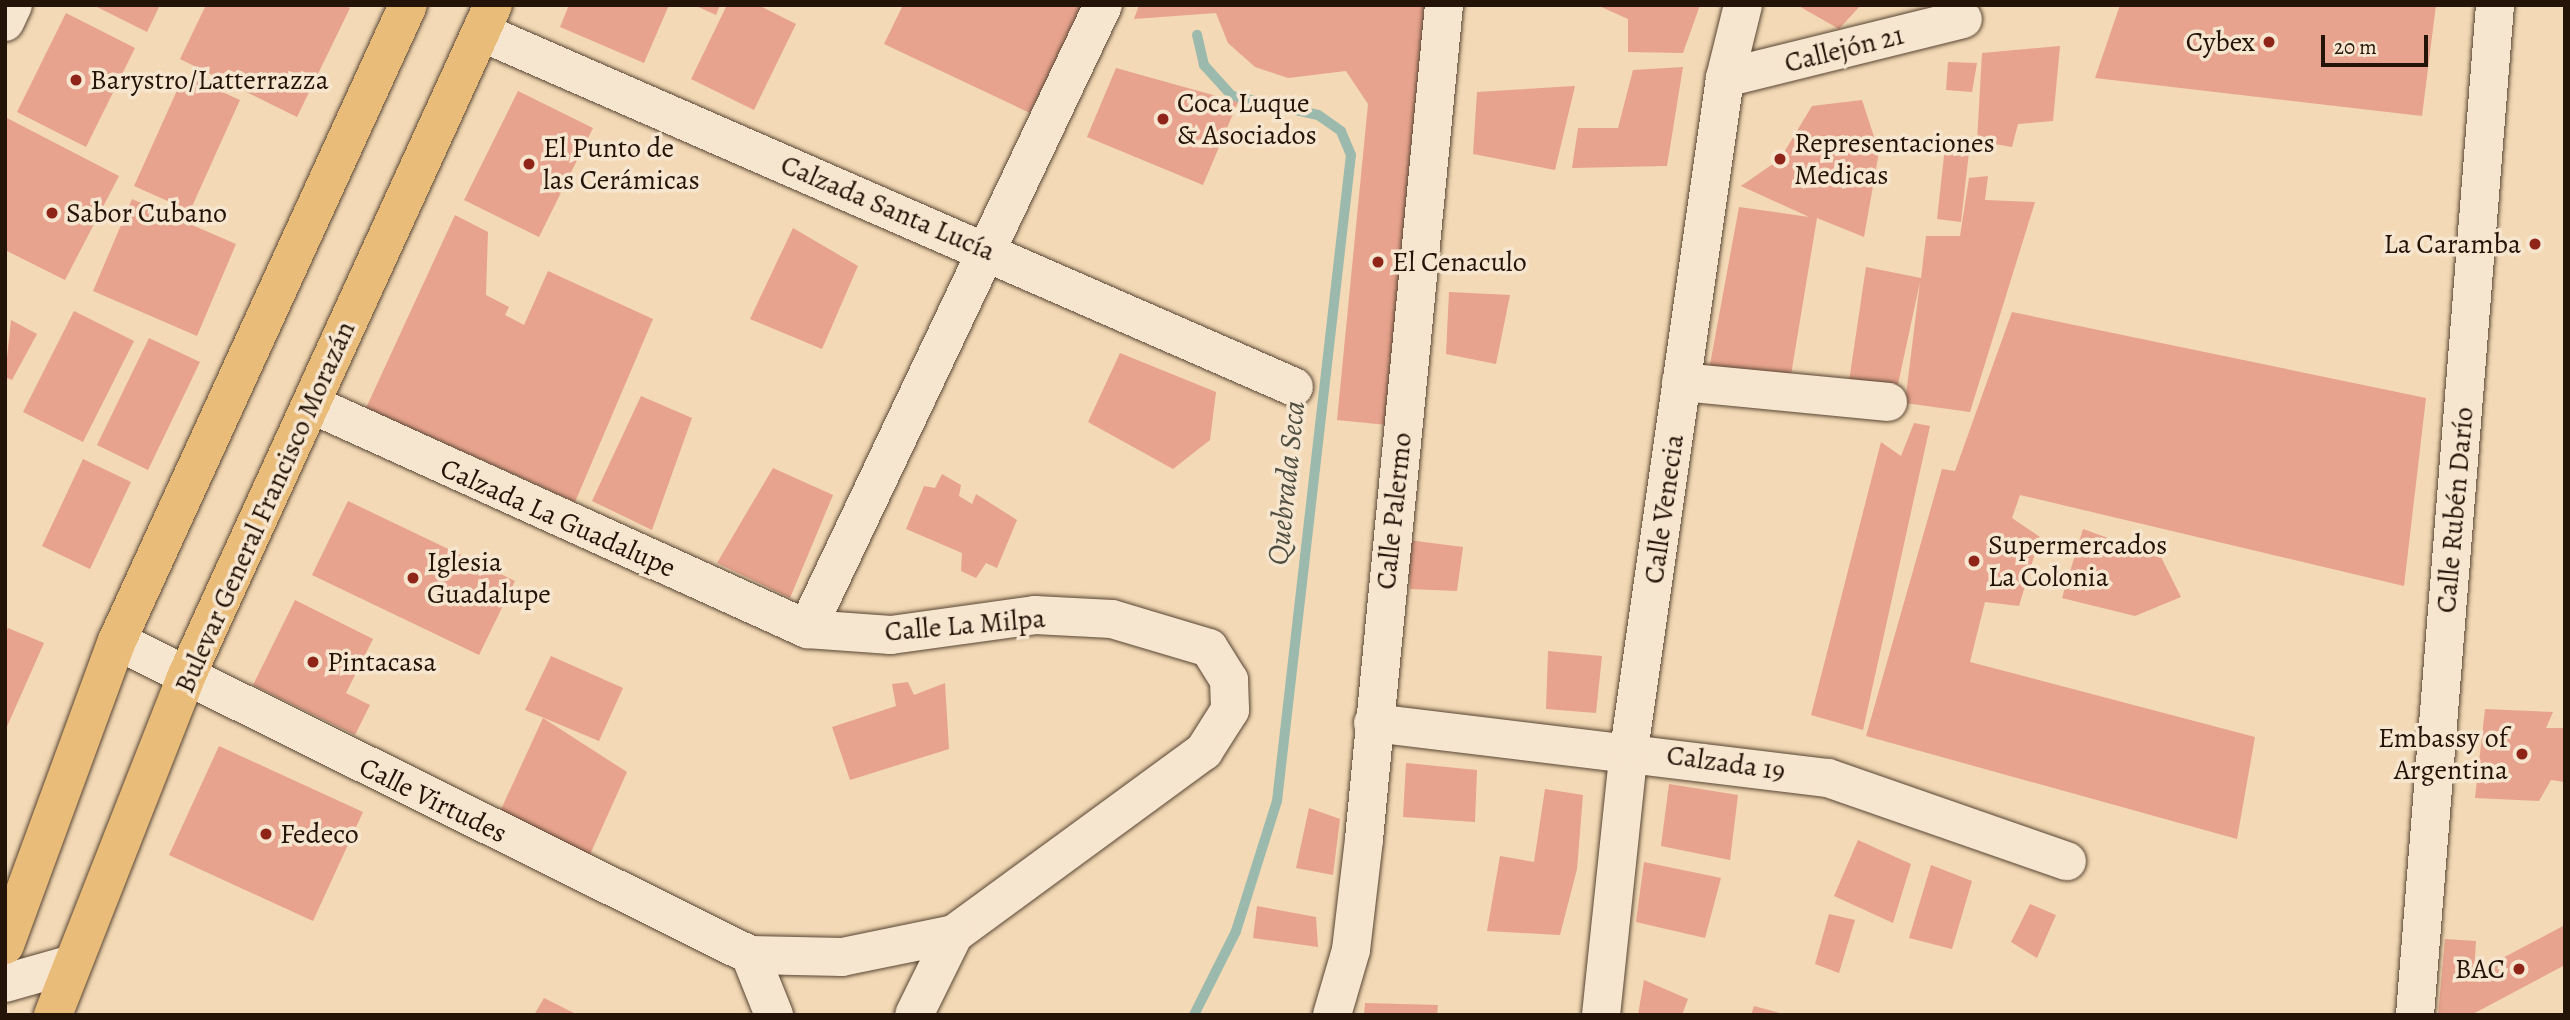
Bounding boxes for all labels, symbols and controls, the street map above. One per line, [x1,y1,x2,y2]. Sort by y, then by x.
street label: Callejón 21 [1781,18,1907,80]
scale bar [2325,21,2432,65]
place label: Cybex [2186,25,2255,59]
text: 20 m [2334,33,2377,61]
marker: Cybex [2261,34,2277,50]
place label: Barystro/Latterrazza [90,63,329,97]
marker: Barystro/Latterrazza [68,72,84,88]
place label: Coca Luque & Asociados [1177,86,1317,152]
marker: Coca Luque & Asociados [1155,111,1171,127]
place label: Representaciones Medicas [1794,126,1995,192]
place label: El Punto de las Cerámicas [543,131,700,197]
street label: Calzada Santa Lucía [776,148,1000,268]
marker: Representaciones Medicas [1772,151,1788,167]
marker: El Punto de las Cerámicas [521,156,537,172]
place label: Sabor Cubano [66,196,227,230]
marker: Sabor Cubano [44,205,60,221]
place label: La Caramba [2384,227,2521,261]
marker: La Caramba [2527,236,2543,252]
place label: El Cenaculo [1392,245,1527,279]
marker: El Cenaculo [1370,254,1386,270]
street label: Bulevar General Francisco Morazán [168,316,362,698]
water label: Quebrada Seca [1259,399,1313,567]
street label: Calle Rubén Darío [2429,406,2481,614]
street label: Calle Palermo [1369,431,1419,591]
street label: Calle Venecia [1637,432,1691,586]
street label: Calzada La Guadalupe [435,451,681,585]
place label: Supermercados La Colonia [1988,528,2167,594]
place label: Iglesia Guadalupe [427,545,551,611]
marker: Supermercados La Colonia [1966,553,1982,569]
marker: Iglesia Guadalupe [405,570,421,586]
street label: Calle La Milpa [883,601,1047,649]
place label: Pintacasa [327,645,437,679]
marker: Pintacasa [305,654,321,670]
place label: Embassy of Argentina [2378,721,2508,787]
street label: Calzada 19 [1665,738,1787,788]
marker: Embassy of Argentina [2514,746,2530,762]
street label: Calle Virtudes [354,750,512,850]
place label: Fedeco [280,817,359,851]
marker: Fedeco [258,826,274,842]
place label: BAC [2455,952,2505,986]
marker: BAC [2511,961,2527,977]

